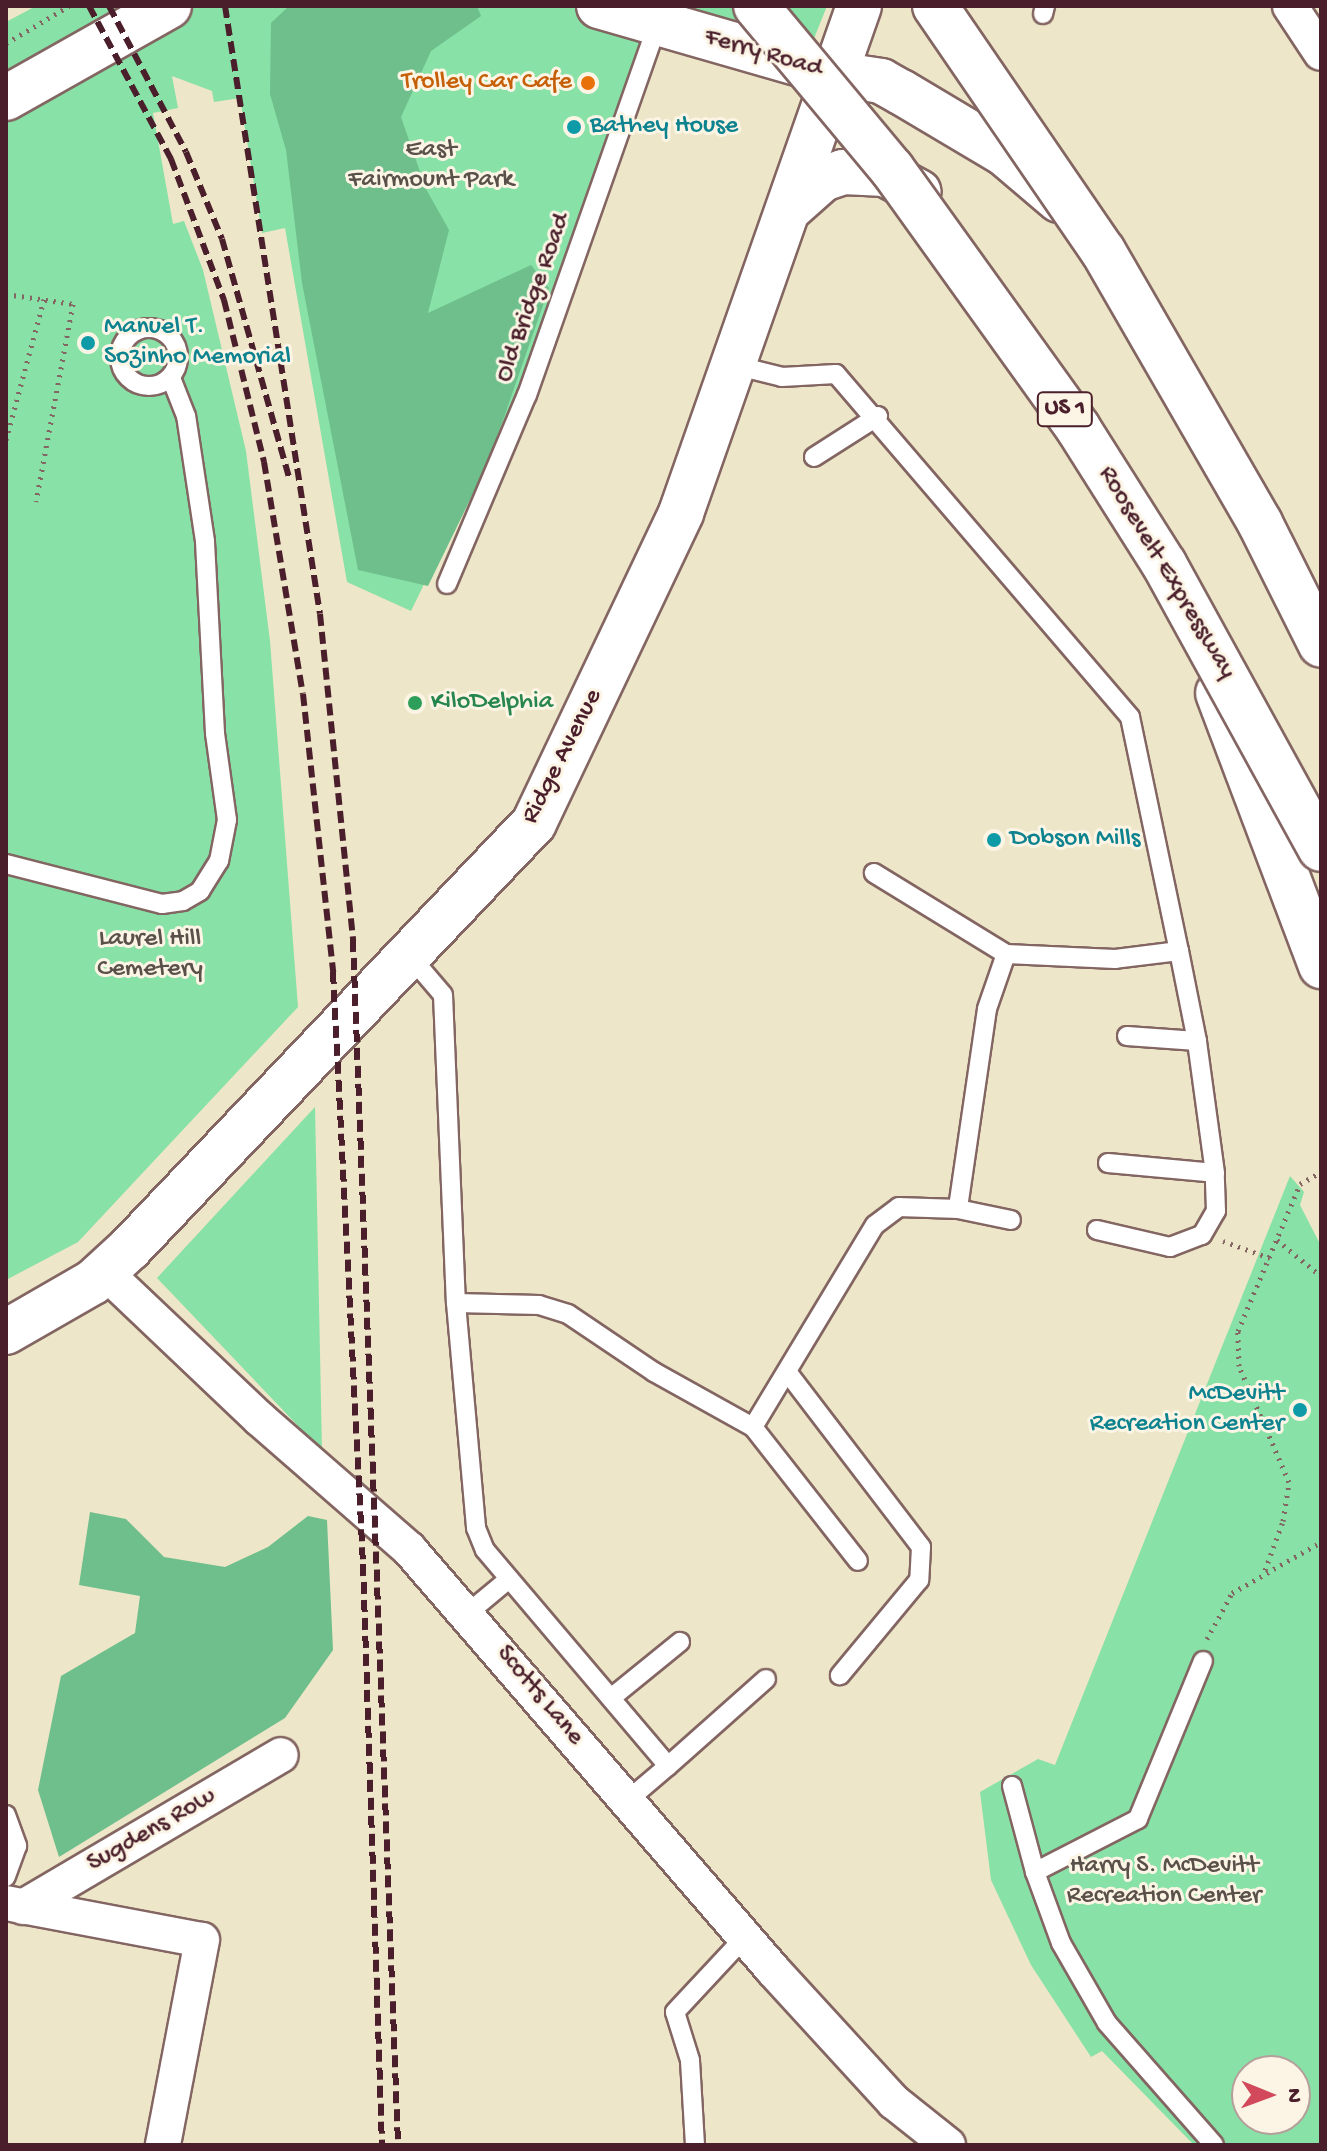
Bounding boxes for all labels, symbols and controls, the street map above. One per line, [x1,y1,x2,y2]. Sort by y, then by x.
street label: Ferry Road [701,22,825,86]
place label: Trolley Car Cafe [402,67,572,99]
marker: Trolley Car Cafe [579,74,597,92]
place label: Bathey House [590,111,738,143]
marker: Bathey House [565,118,583,136]
park label: East Fairmount Park [348,135,514,196]
street label: Old Bridge Road [489,209,579,387]
place label: Manuel T. Sozinho Memorial [104,312,291,374]
marker: Manuel T. Sozinho Memorial [79,334,97,352]
road number: US 1 [1035,389,1095,429]
street label: Roosevelt Expressway [1090,461,1242,685]
street label: Ridge Avenue [516,684,610,830]
place label: KiloDelphia [431,687,553,719]
marker: KiloDelphia [406,694,424,712]
place label: Dobson Mills [1010,824,1140,856]
marker: Dobson Mills [985,831,1003,849]
park label: Laurel Hill Cemetery [97,924,203,986]
place label: McDevitt Recreation Center [1090,1379,1284,1440]
marker: McDevitt Recreation Center [1291,1401,1309,1419]
street label: Scotts Lane [488,1640,590,1752]
street label: Sugdens Row [82,1782,222,1880]
park label: Harry S. McDevitt Recreation Center [1067,1851,1261,1912]
north arrow [1231,2055,1311,2135]
text: N [1280,2088,1306,2103]

